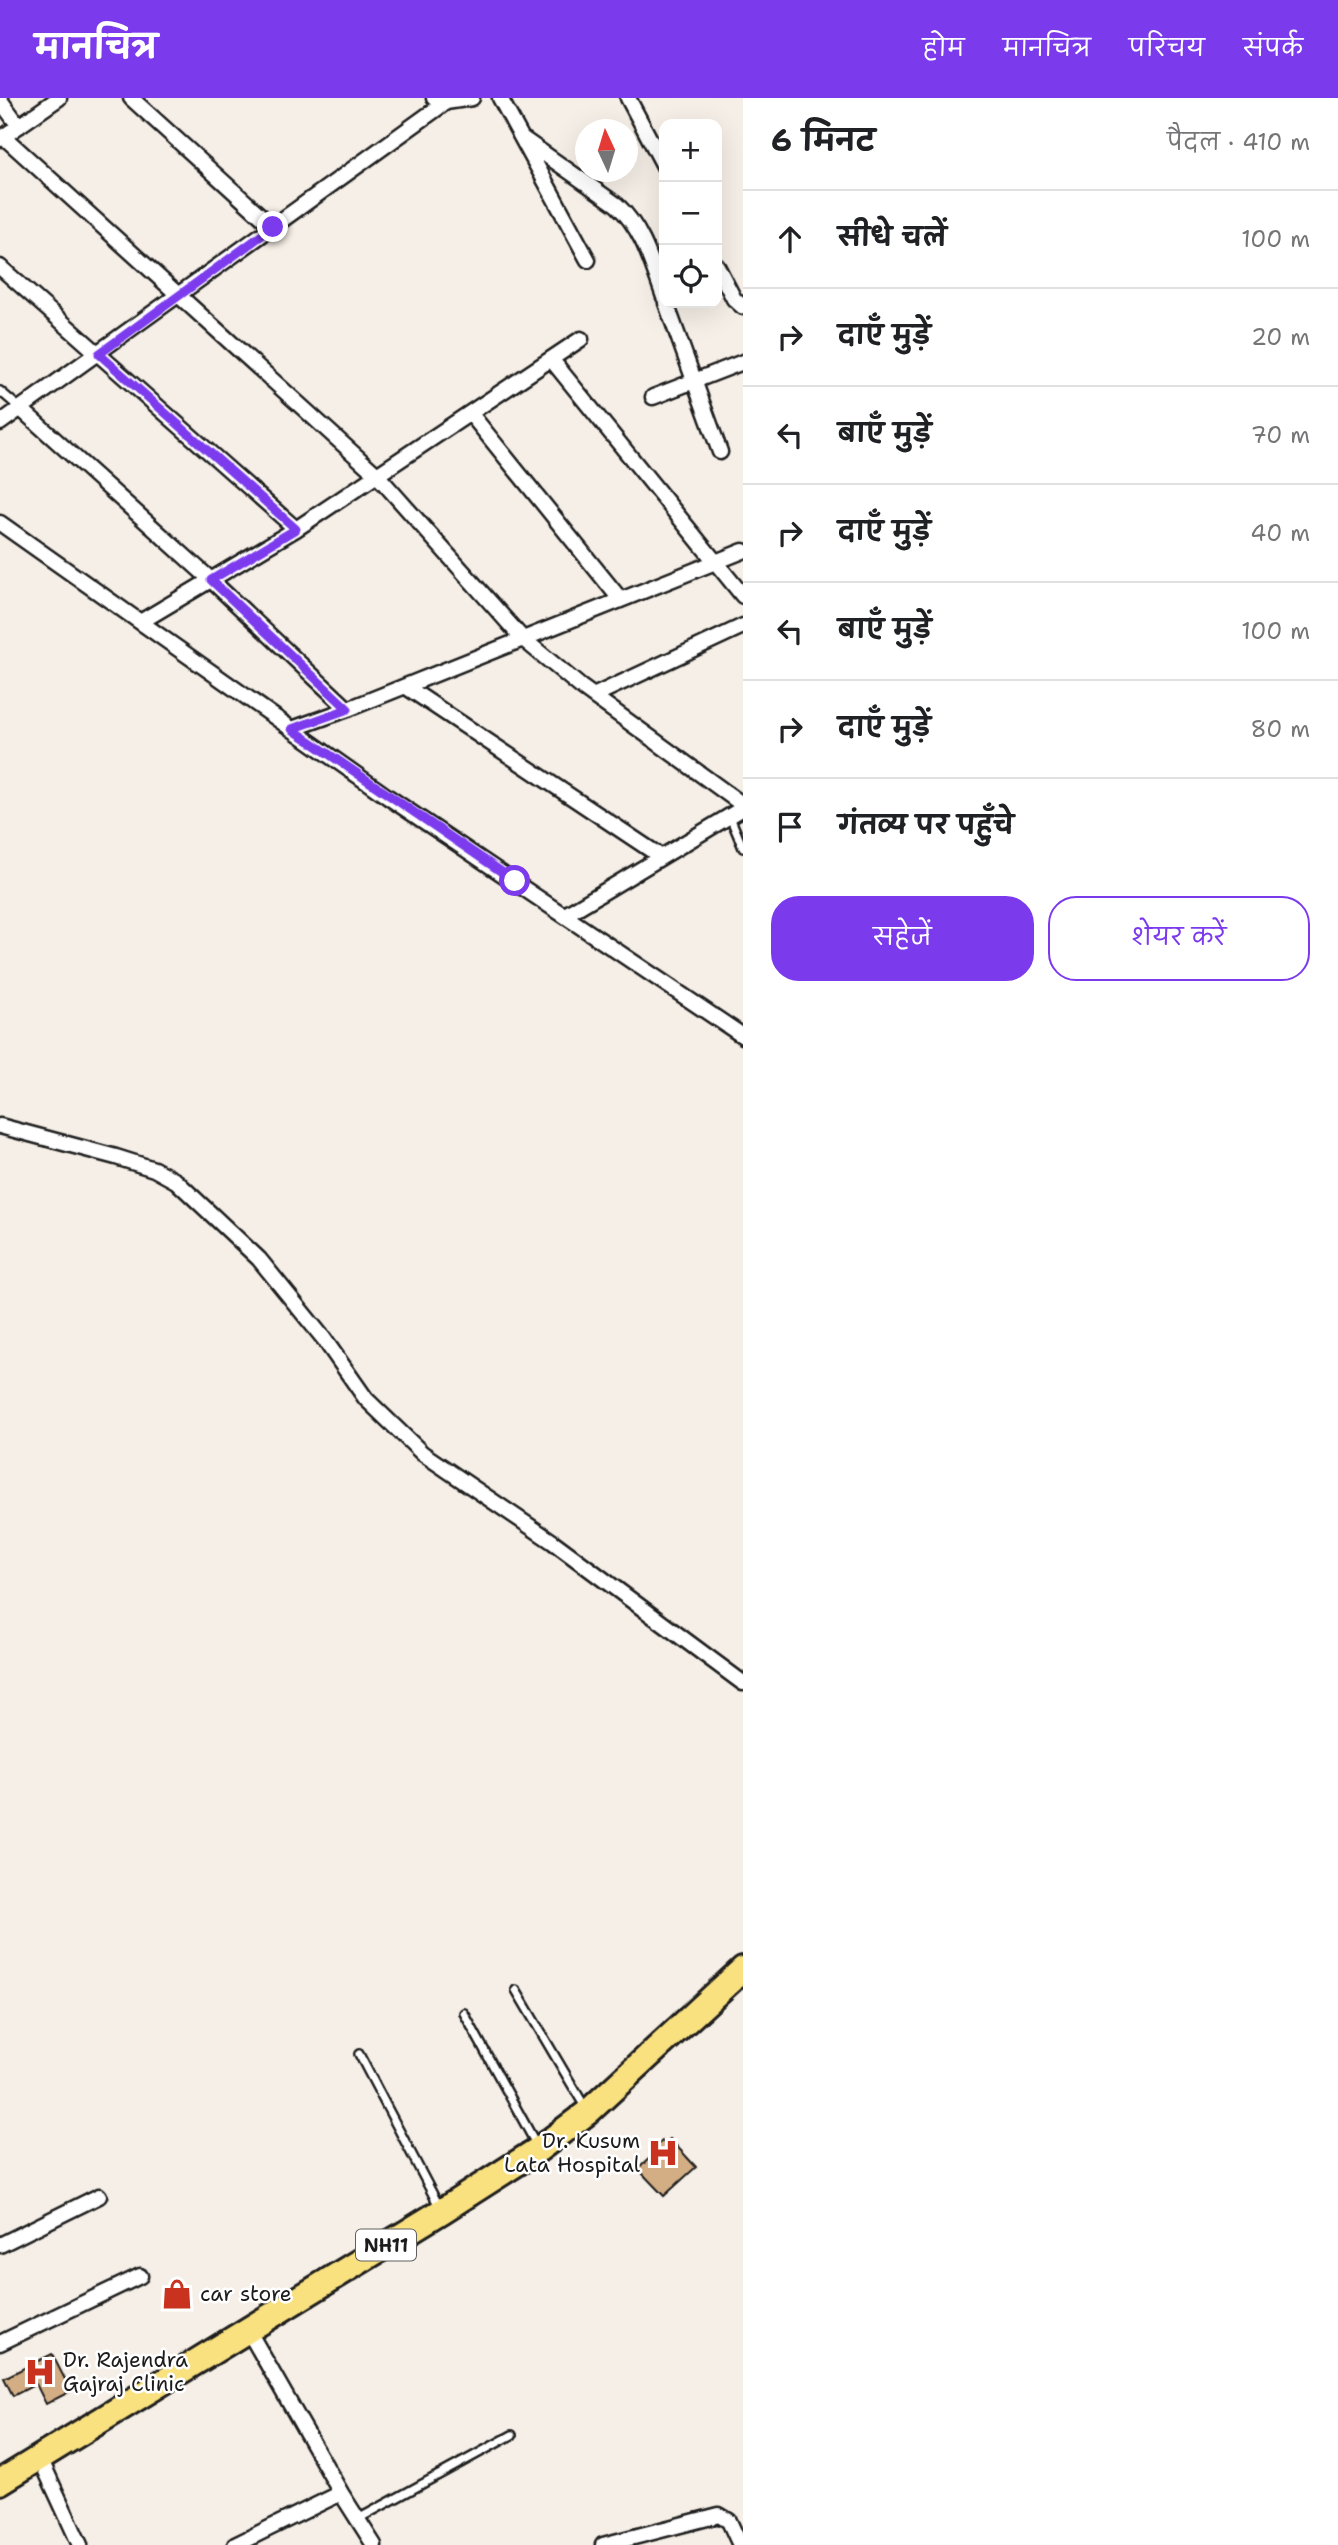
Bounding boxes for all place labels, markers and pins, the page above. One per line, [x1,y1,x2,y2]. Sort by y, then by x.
place label: Dr. Kusum Lata Hospital [504,2127,641,2179]
hospital icon: Dr. Kusum Lata Hospital [646,2136,680,2170]
shop icon: car store [160,2277,194,2311]
place label: car store [200,2280,292,2308]
place label: Dr. Rajendra Gajraj Clinic [63,2346,188,2398]
hospital icon: Dr. Rajendra Gajraj Clinic [23,2355,57,2389]

